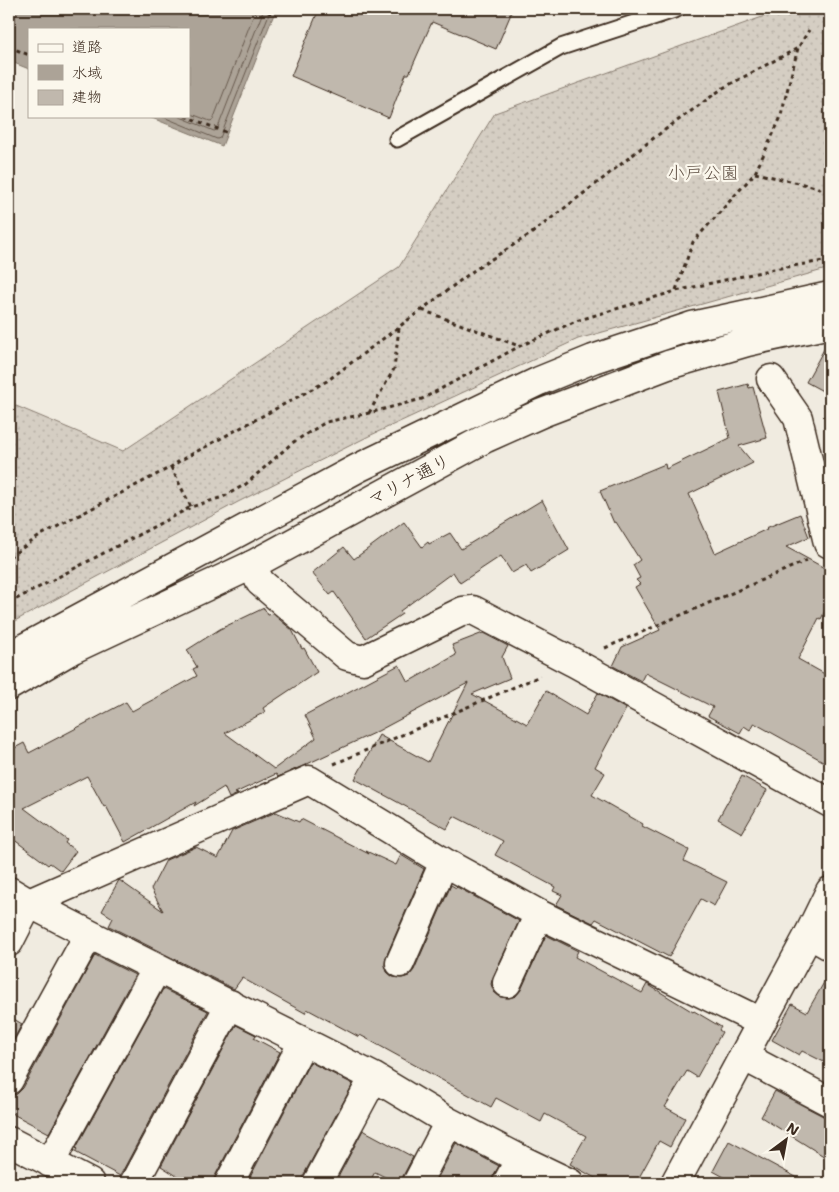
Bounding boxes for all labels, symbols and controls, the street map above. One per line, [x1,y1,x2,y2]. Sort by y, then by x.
legend [28,28,190,118]
text: 道路 [72,37,102,57]
text: 水域 [72,63,102,83]
text: 建物 [72,87,102,107]
park label: 小戸公園 [667,161,739,185]
street label: マリナ通り [364,448,454,512]
north arrow [762,1114,812,1164]
text: N [783,1118,802,1140]

